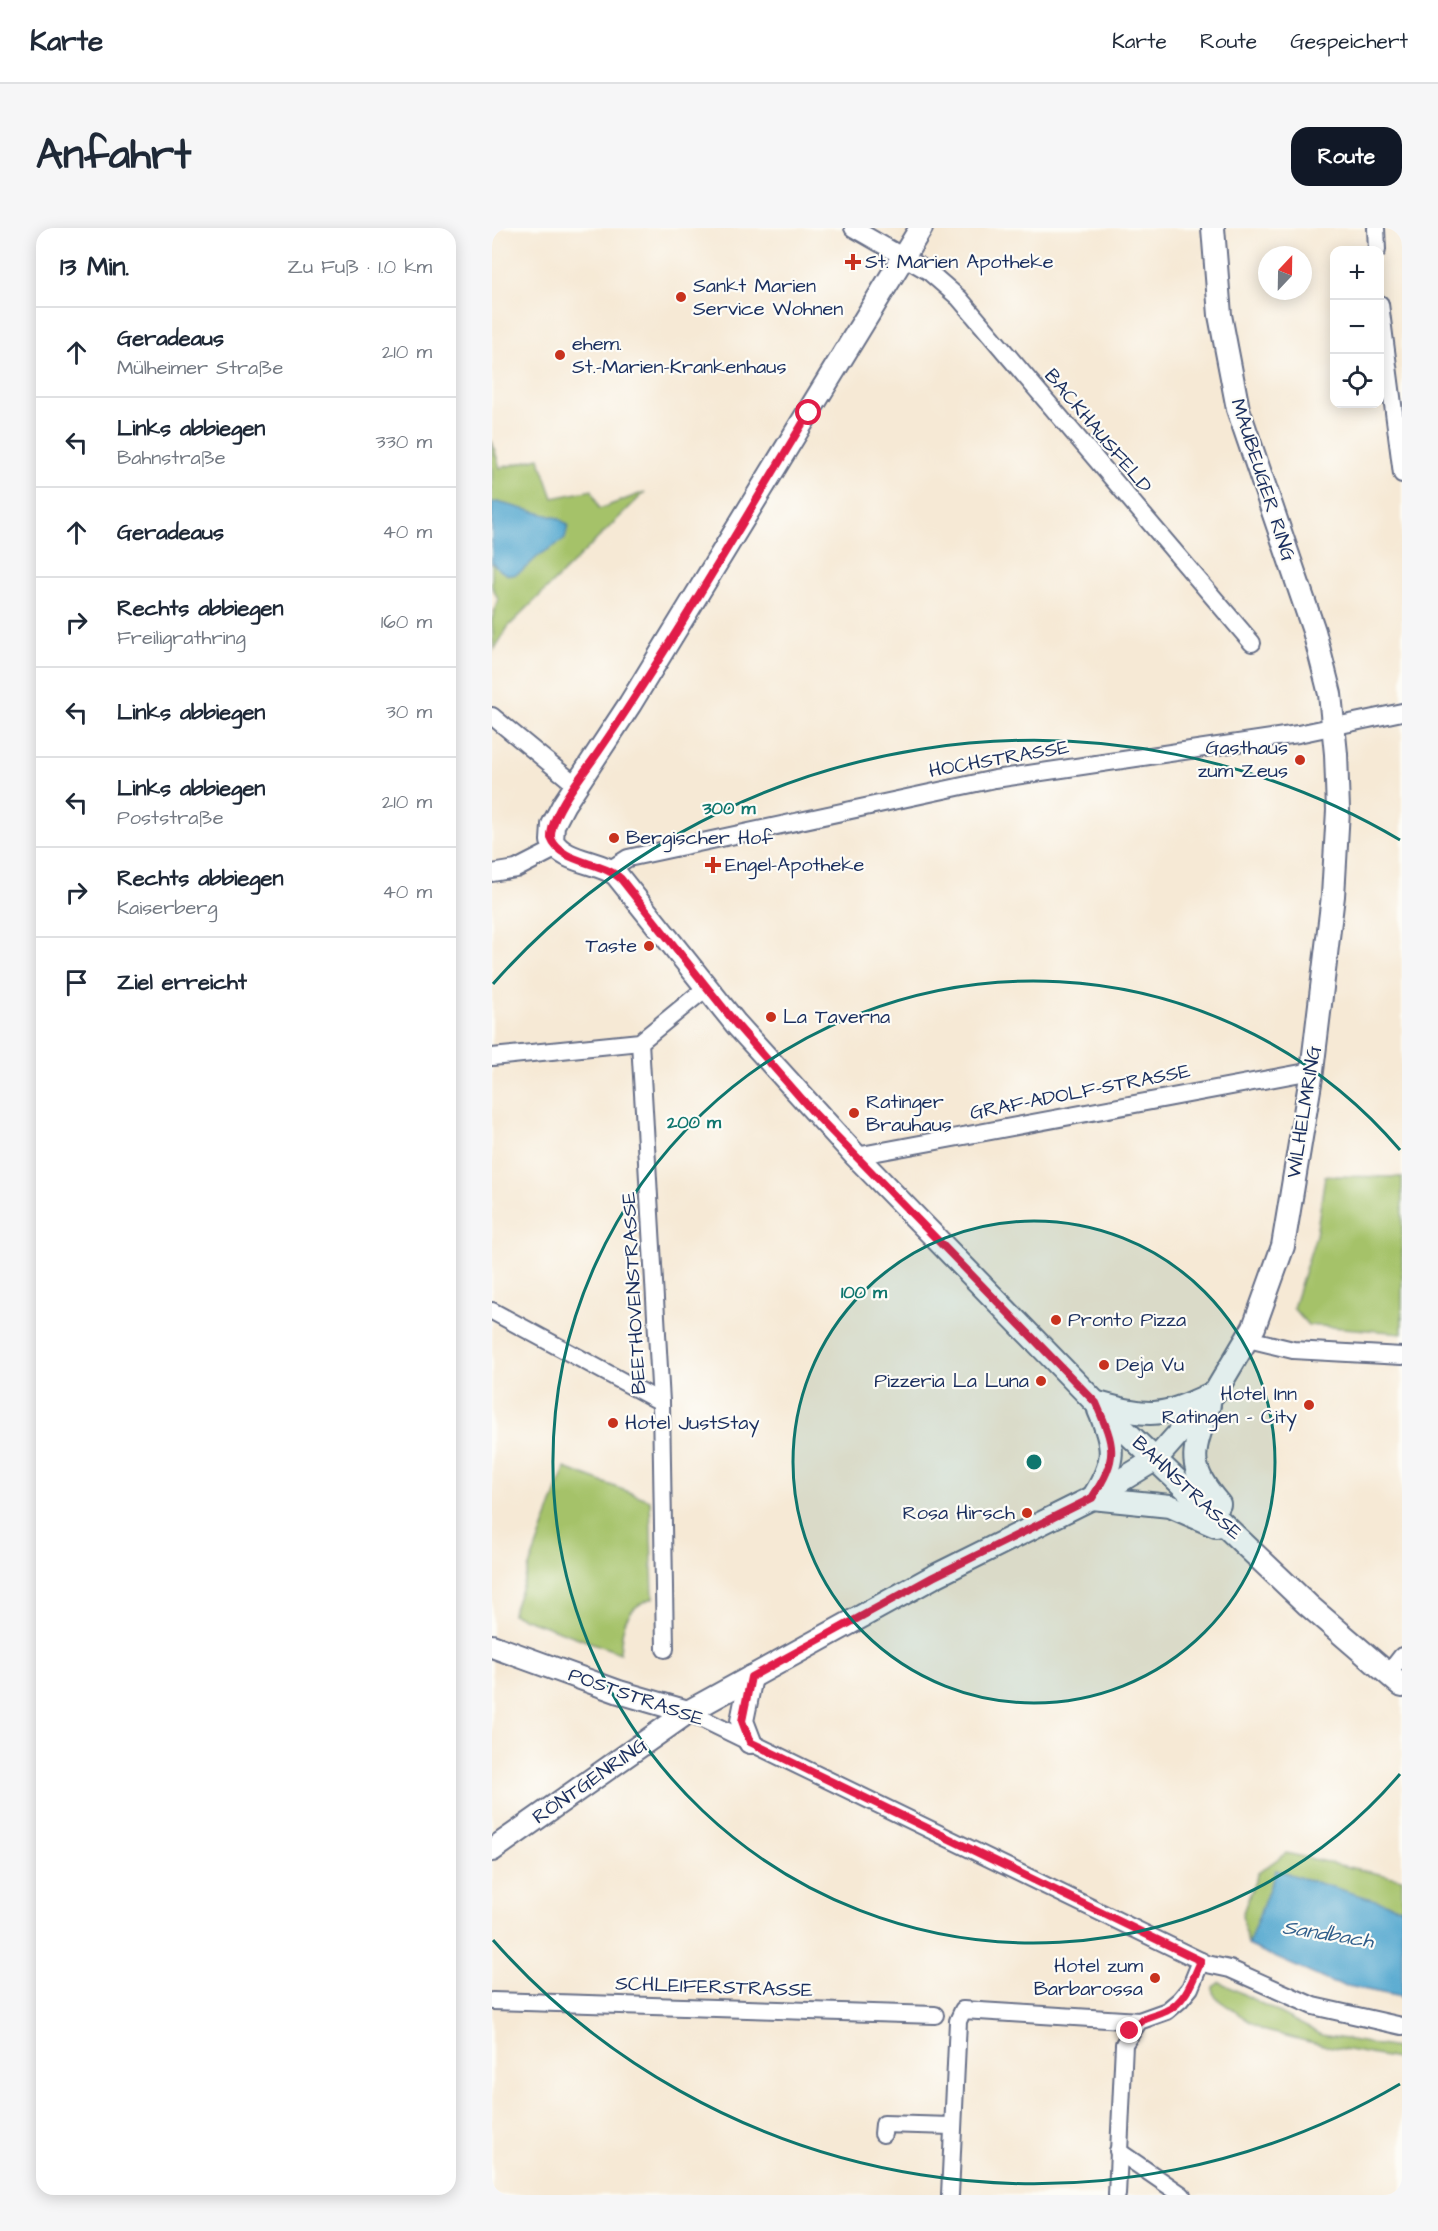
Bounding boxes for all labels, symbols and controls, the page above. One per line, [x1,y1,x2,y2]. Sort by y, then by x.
text: Karte [30,22,103,61]
text: Karte [1112,27,1167,56]
text: Route [1200,27,1257,56]
text: Gespeichert [1290,27,1408,56]
text: Anfahrt [36,127,191,185]
button: Route [1291,127,1402,186]
north arrow [1258,246,1312,300]
map controls [1330,246,1384,408]
button: + [1330,246,1384,300]
place label: St. Marien Apotheke [865,248,1054,276]
text: 13 Min. [60,249,129,285]
text: Zu Fuß · 1.0 km [287,253,432,281]
marker: St. Marien Apotheke [846,255,860,269]
place label: Sankt Marien Service Wohnen [693,272,843,323]
marker: Sankt Marien Service Wohnen [674,290,688,304]
button: − [1330,300,1384,354]
text: Geradeaus [117,323,224,354]
place label: ehem. St.-Marien-Krankenhaus [572,330,786,381]
icon: ahead [60,336,93,369]
text: 210 m [382,338,432,366]
marker: ehem. St.-Marien-Krankenhaus [553,348,567,362]
text: Mülheimer Straße [117,354,283,382]
button: locate [1330,354,1384,408]
street label: BACKHAUSFELD [1038,363,1158,499]
street label: MAUBEUGER RING [1223,395,1303,565]
route start [795,399,821,425]
text: Links abbiegen [117,413,265,444]
icon: left [60,426,93,459]
text: 330 m [375,428,432,456]
text: Bahnstraße [117,444,226,472]
icon: ahead [60,516,93,549]
text: Geradeaus [117,517,224,548]
text: 40 m [382,518,432,546]
text: Rechts abbiegen [117,593,284,624]
icon: right [60,606,93,639]
text: 160 m [381,608,432,636]
text: Freiligrathring [117,624,246,652]
icon: left [60,696,93,729]
text: Links abbiegen [117,697,265,728]
text: 30 m [386,698,432,726]
street label: HOCHSTRASSE [927,733,1071,785]
place label: Gasthaus zum Zeus [1198,734,1288,785]
marker: Gasthaus zum Zeus [1293,753,1307,767]
text: Links abbiegen [117,773,265,804]
icon: left [60,786,93,819]
text: 210 m [382,788,432,816]
text: 300 m [701,796,757,821]
text: Poststraße [117,804,224,832]
place label: Bergischer Hof [626,824,773,853]
marker: Bergischer Hof [607,831,621,845]
place label: Engel-Apotheke [725,851,865,880]
marker: Engel-Apotheke [706,858,720,872]
text: Rechts abbiegen [117,863,284,894]
icon: right [60,876,93,909]
text: 40 m [382,878,432,906]
text: Kaiserberg [117,894,218,922]
place label: Taste [585,932,637,960]
marker: Taste [642,939,656,953]
icon: arrive [60,966,93,999]
text: Ziel erreicht [117,967,247,998]
place label: La Taverna [783,1003,890,1031]
marker: La Taverna [764,1010,778,1024]
street label: WILHELMRING [1280,1044,1328,1180]
street label: GRAF-ADOLF-STRASSE [967,1057,1193,1127]
place label: Ratinger Brauhaus [866,1088,952,1139]
marker: Ratinger Brauhaus [847,1106,861,1120]
text: 200 m [666,1110,722,1135]
street label: BEETHOVENSTRASSE [615,1191,653,1395]
text: 100 m [841,1280,888,1305]
place label: Pronto Pizza [1068,1306,1186,1334]
marker: Pronto Pizza [1049,1313,1063,1327]
place label: Deja Vu [1116,1351,1184,1379]
marker: Deja Vu [1097,1358,1111,1372]
place label: Pizzeria La Luna [874,1367,1029,1395]
marker: Pizzeria La Luna [1034,1374,1048,1388]
place label: Hotel Inn Ratingen - City [1162,1380,1297,1432]
marker: Hotel Inn Ratingen - City [1302,1398,1316,1412]
place label: Hotel JustStay [625,1409,759,1438]
marker: Hotel JustStay [606,1416,620,1430]
street label: BAHNSTRASSE [1126,1429,1248,1547]
centre of rings [1024,1452,1044,1472]
place label: Rosa Hirsch [903,1499,1015,1527]
marker: Rosa Hirsch [1020,1506,1034,1520]
street label: POSTSTRASSE [565,1661,708,1733]
street label: RÖNTGENRING [527,1731,653,1831]
water label: Sandbach [1280,1913,1377,1956]
place label: Hotel zum Barbarossa [1034,1952,1143,2003]
street label: SCHLEIFERSTRASSE [615,1970,813,2004]
marker: Hotel zum Barbarossa [1148,1971,1162,1985]
route end [1116,2017,1142,2043]

